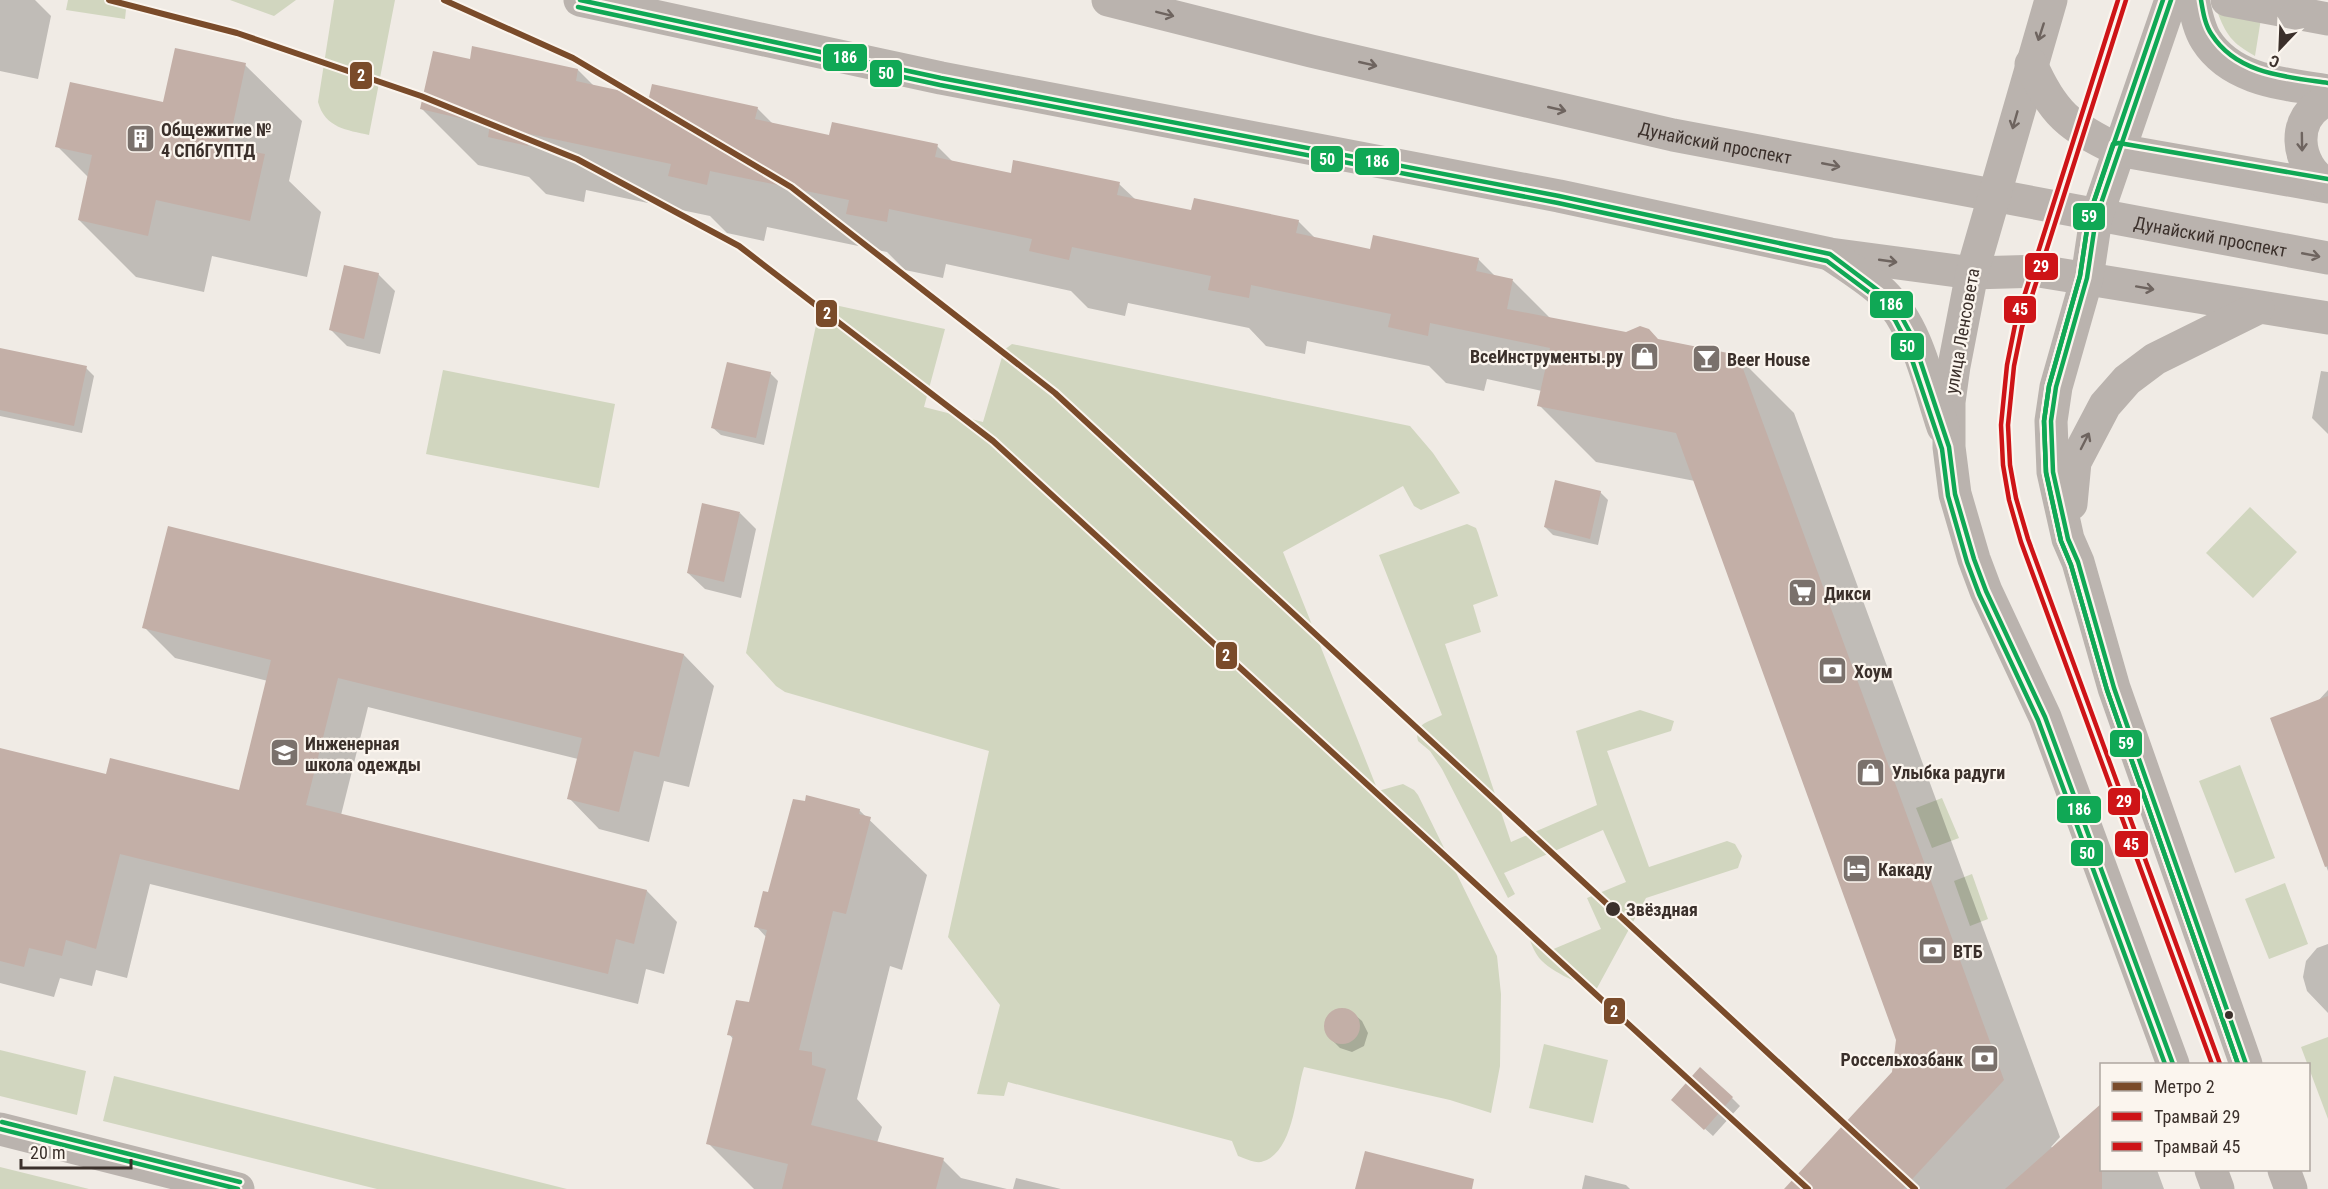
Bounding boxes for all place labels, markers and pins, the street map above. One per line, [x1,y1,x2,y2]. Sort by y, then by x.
place label: Общежитие № 4 СПбГУПТД [161,119,272,161]
building icon: Общежитие № 4 СПбГУПТД [124,123,156,155]
shop icon: ВсеИнструменты.ру [1628,340,1660,372]
bar icon: Beer House [1690,343,1722,375]
place label: ВсеИнструменты.ру [1470,346,1623,367]
place label: Beer House [1727,349,1810,370]
supermarket icon: Дикси [1787,577,1819,609]
place label: Дикси [1824,583,1871,604]
bank icon: Хоум [1817,655,1849,687]
place label: Хоум [1854,661,1893,682]
place label: Инженерная школа одежды [305,733,421,775]
school or university icon: Инженерная школа одежды [268,737,300,769]
shop icon: Улыбка радуги [1855,756,1887,788]
place label: Улыбка радуги [1892,762,2005,783]
hotel icon: Какаду [1841,853,1873,885]
place label: Какаду [1878,859,1932,880]
place label: Звёздная [1626,899,1698,920]
marker: Звёздная [1604,900,1622,918]
bank icon: ВТБ [1916,935,1948,967]
place label: ВТБ [1953,941,1983,962]
unlabelled marker [2223,1009,2235,1021]
bank icon: Россельхозбанк [1968,1043,2000,1075]
place label: Россельхозбанк [1841,1049,1963,1070]

